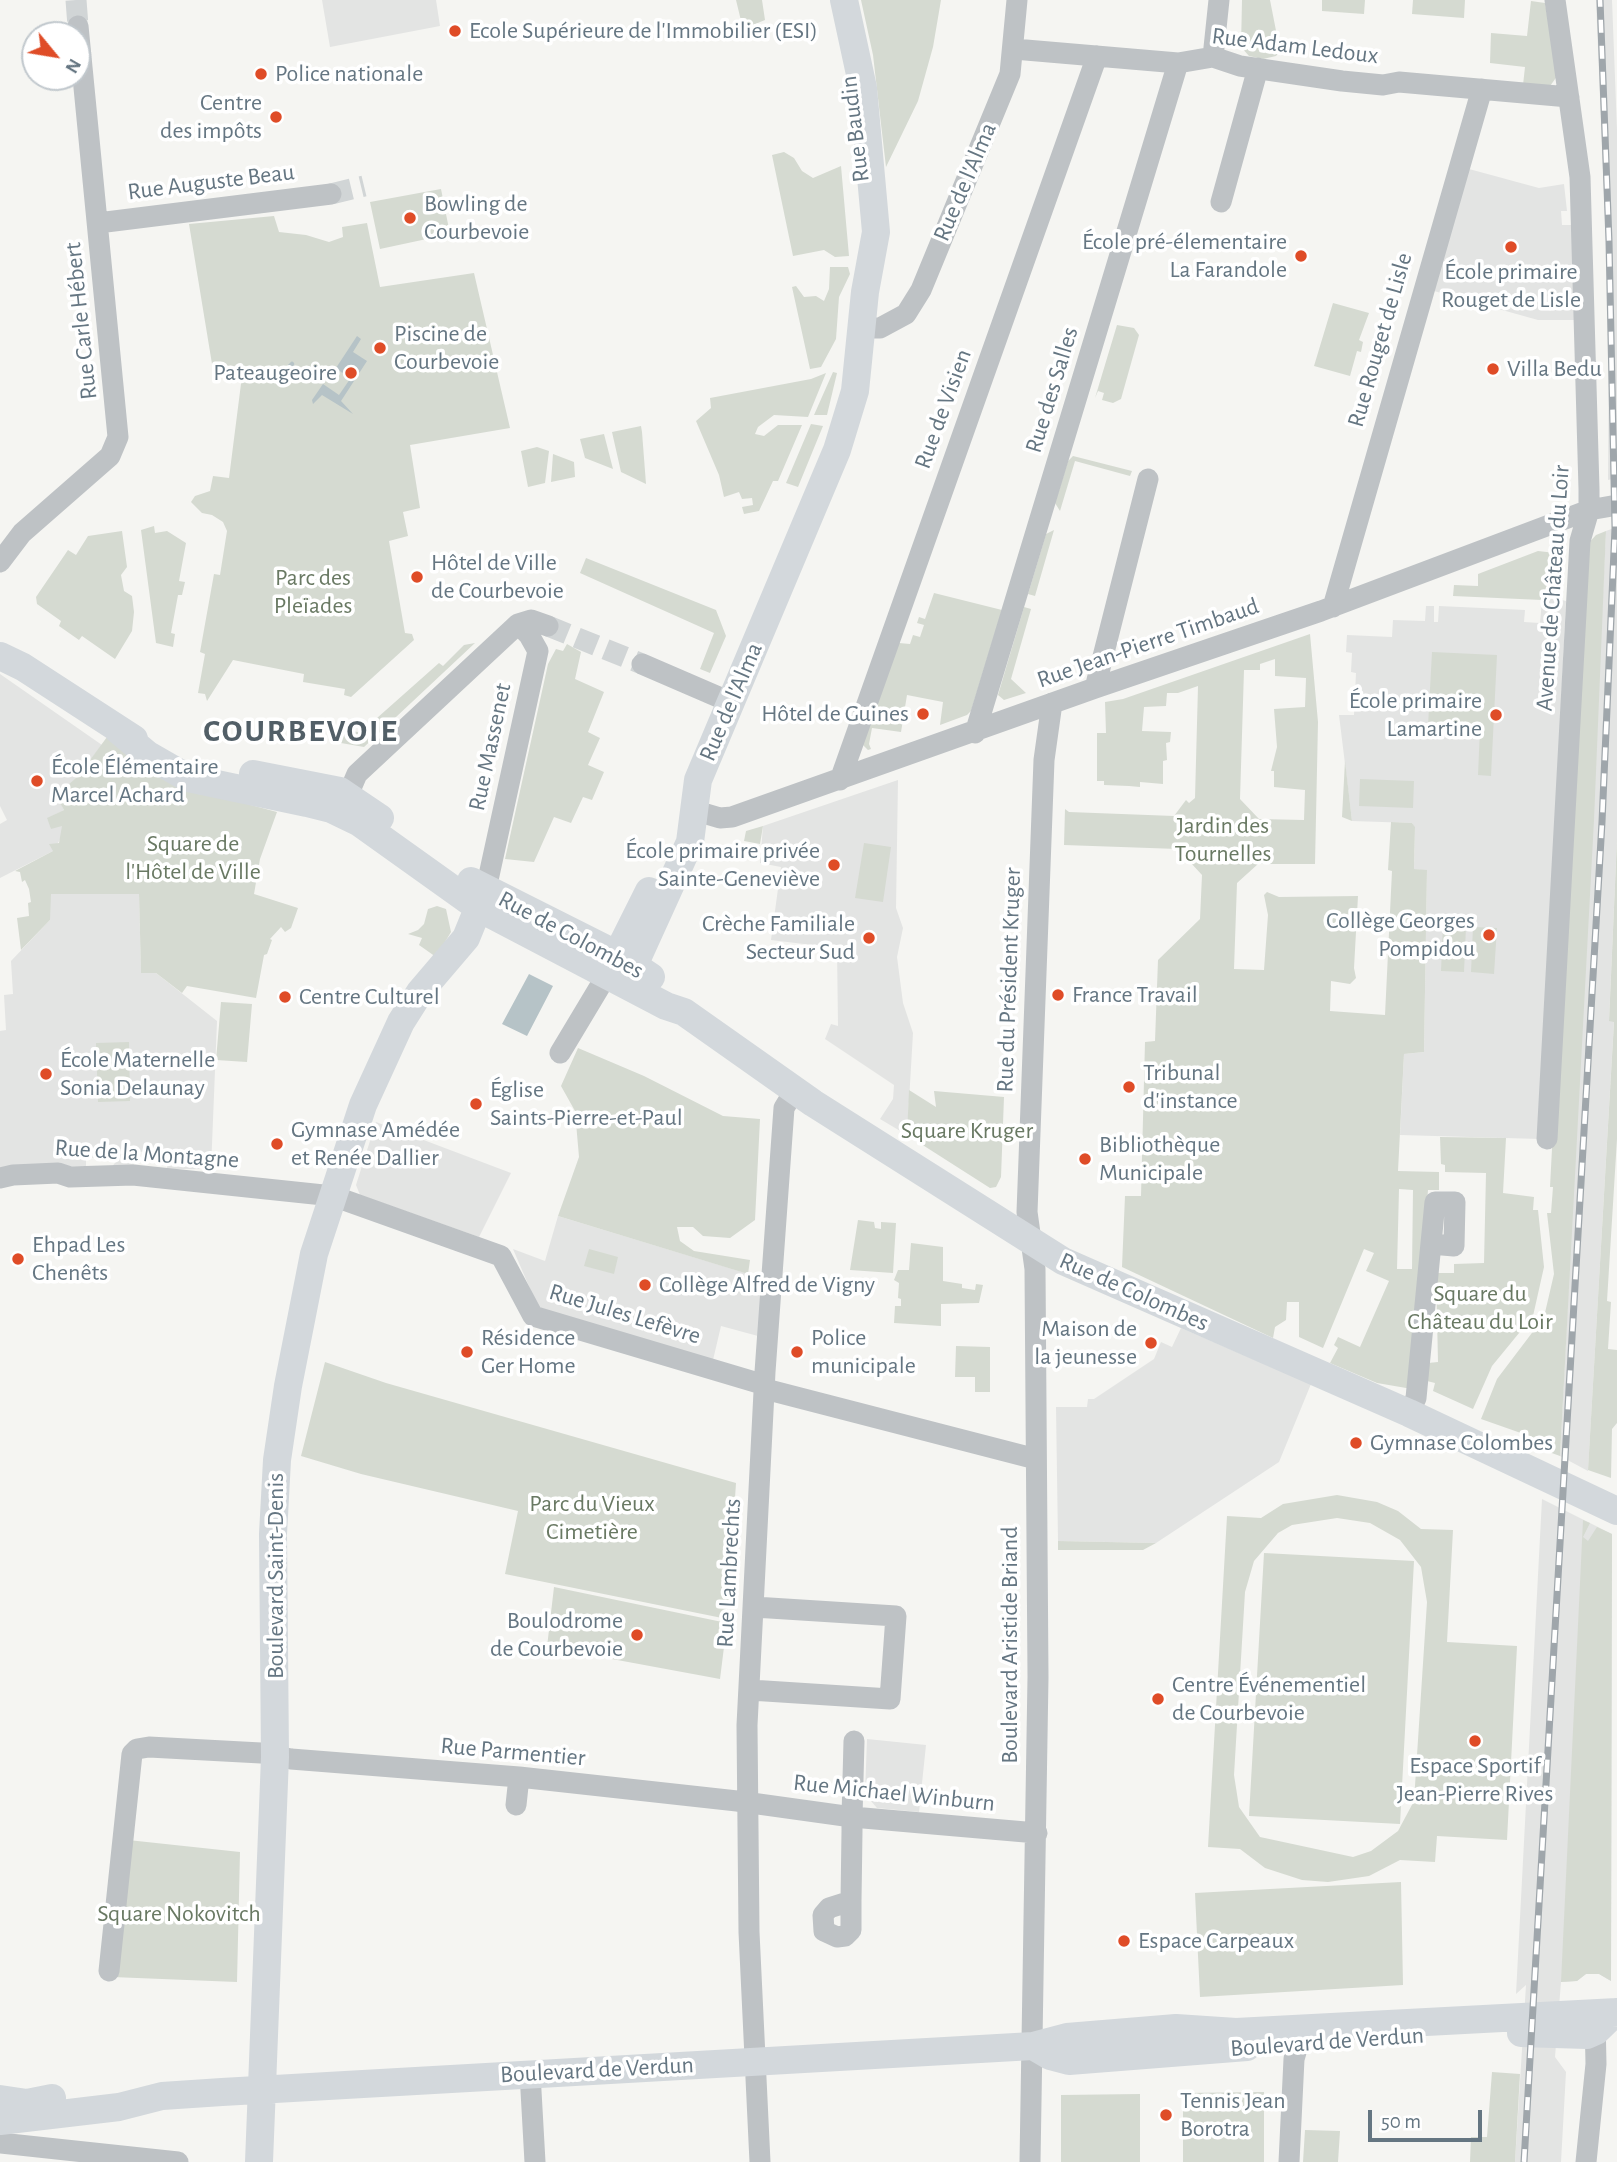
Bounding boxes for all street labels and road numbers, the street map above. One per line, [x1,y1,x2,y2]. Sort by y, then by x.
street label: Rue Adam Ledoux [1210,21,1380,71]
street label: Rue Baudin [834,74,876,184]
street label: Rue de l'Alma [927,118,1003,246]
street label: Rue Auguste Beau [126,157,296,207]
street label: Rue Carle Hébert [58,241,104,401]
street label: Rue Rouget de Lisle [1341,249,1419,431]
street label: Rue des Salles [1019,324,1085,456]
street label: Rue de Visien [908,345,978,473]
street label: Avenue de Château du Loir [1530,464,1576,712]
street label: Rue Jean-Pierre Timbaud [1033,592,1263,694]
street label: Rue de l'Alma [693,638,769,766]
street label: Rue Massenet [462,681,518,813]
street label: Rue du Président Kruger [991,867,1027,1093]
street label: Rue de Colombes [493,885,649,985]
street label: Rue de la Montagne [54,1133,240,1175]
street label: Rue de Colombes [1055,1246,1213,1338]
street label: Rue Jules Lefèvre [546,1277,704,1351]
street label: Boulevard Saint-Denis [262,1473,290,1679]
street label: Rue Lambrechts [711,1498,747,1648]
street label: Boulevard Aristide Briand [996,1526,1024,1764]
street label: Rue Parmentier [439,1731,587,1773]
street label: Rue Michael Winburn [792,1768,996,1818]
street label: Boulevard de Verdun [1229,2021,1425,2063]
street label: Boulevard de Verdun [499,2051,695,2089]

